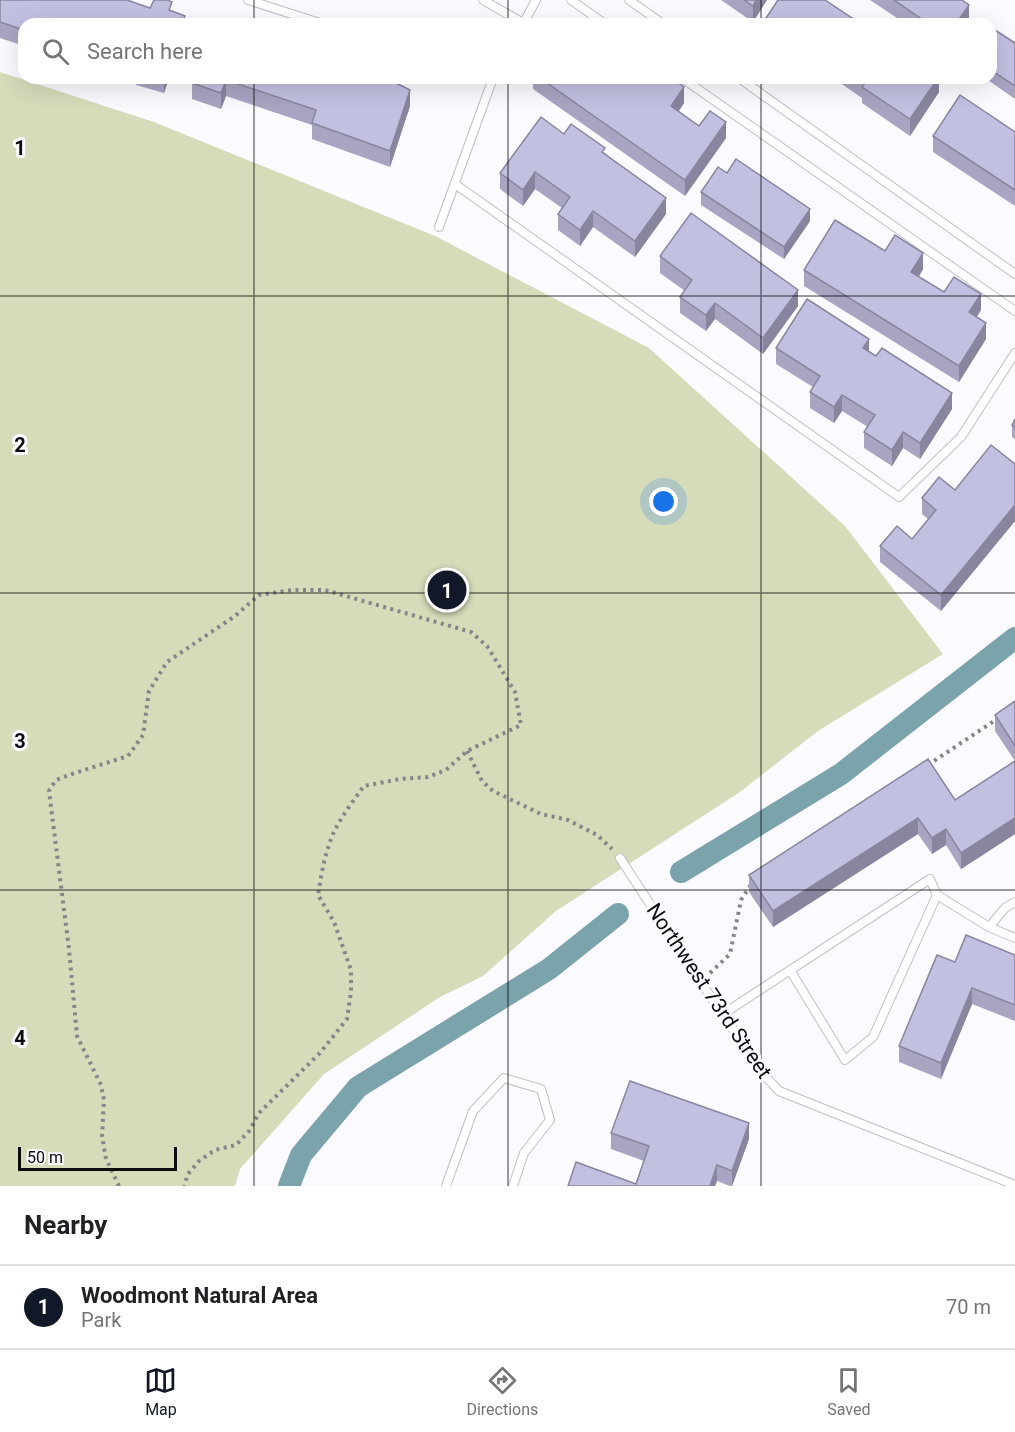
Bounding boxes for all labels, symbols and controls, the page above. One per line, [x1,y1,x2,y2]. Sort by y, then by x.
search box [18,18,997,84]
icon: search [39,35,72,68]
text: Search here [87,39,203,64]
text: 1 [14,136,26,160]
text: 2 [14,433,26,457]
your location [649,487,678,516]
pin: 1 [428,568,466,612]
text: 3 [14,729,26,753]
street label: Northwest 73rd Street [641,899,777,1083]
text: 4 [14,1026,26,1050]
scale bar [18,1144,177,1172]
text: 50 m [27,1148,63,1167]
text: Nearby [24,1210,107,1240]
text: Woodmont Natural Area [81,1283,318,1308]
text: 1 [38,1295,49,1319]
text: 70 m [946,1295,991,1319]
text: Park [81,1308,121,1332]
tab: Map [144,1364,177,1419]
tab: Directions [466,1364,538,1419]
tab: Saved [827,1364,871,1419]

